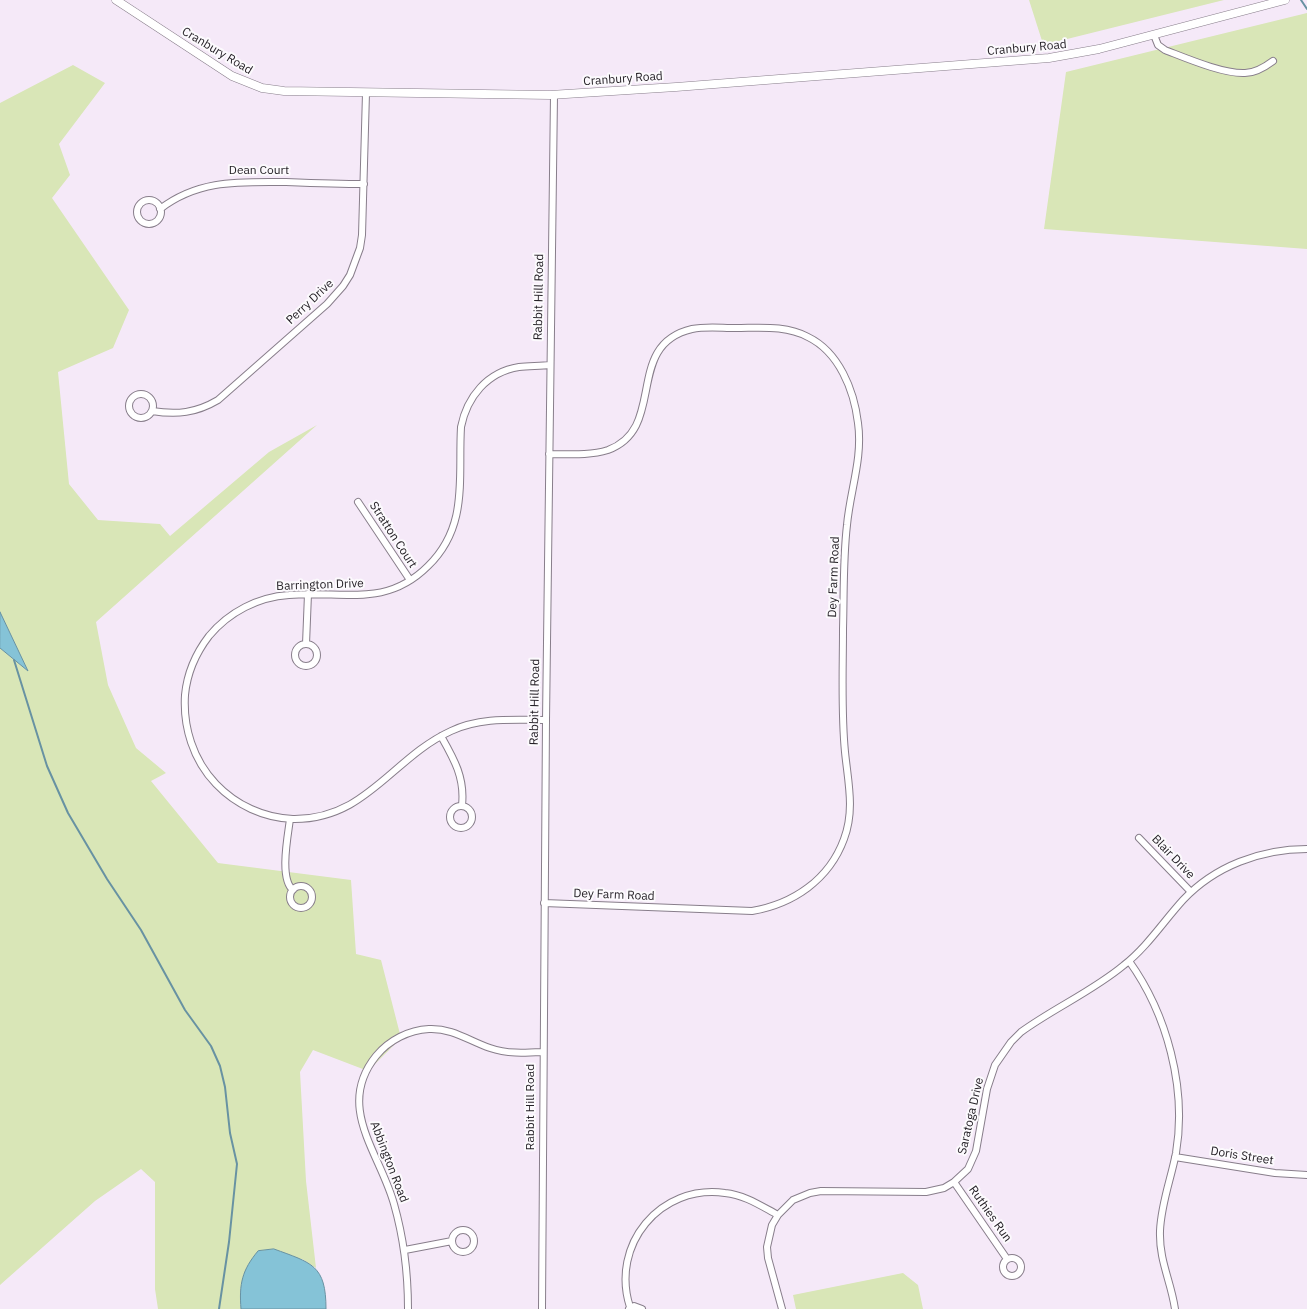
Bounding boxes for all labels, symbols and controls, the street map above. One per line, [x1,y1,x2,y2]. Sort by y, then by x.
street label: Cranbury Road [179,24,255,78]
street label: Cranbury Road [987,37,1067,59]
street label: Cranbury Road [583,69,663,89]
street label: Dean Court [229,164,289,178]
street label: Rabbit Hill Road [531,254,547,340]
street label: Perry Drive [283,277,337,327]
street label: Stratton Court [366,499,420,571]
street label: Dey Farm Road [825,536,843,618]
street label: Barrington Drive [276,576,364,594]
street label: Rabbit Hill Road [527,659,543,745]
street label: Blair Drive [1149,832,1197,882]
street label: Dey Farm Road [573,886,655,904]
street label: Rabbit Hill Road [524,1064,538,1150]
street label: Saratoga Drive [955,1076,987,1156]
street label: Abbington Road [367,1119,411,1205]
street label: Doris Street [1209,1144,1275,1168]
street label: Ruthies Run [965,1183,1015,1245]

